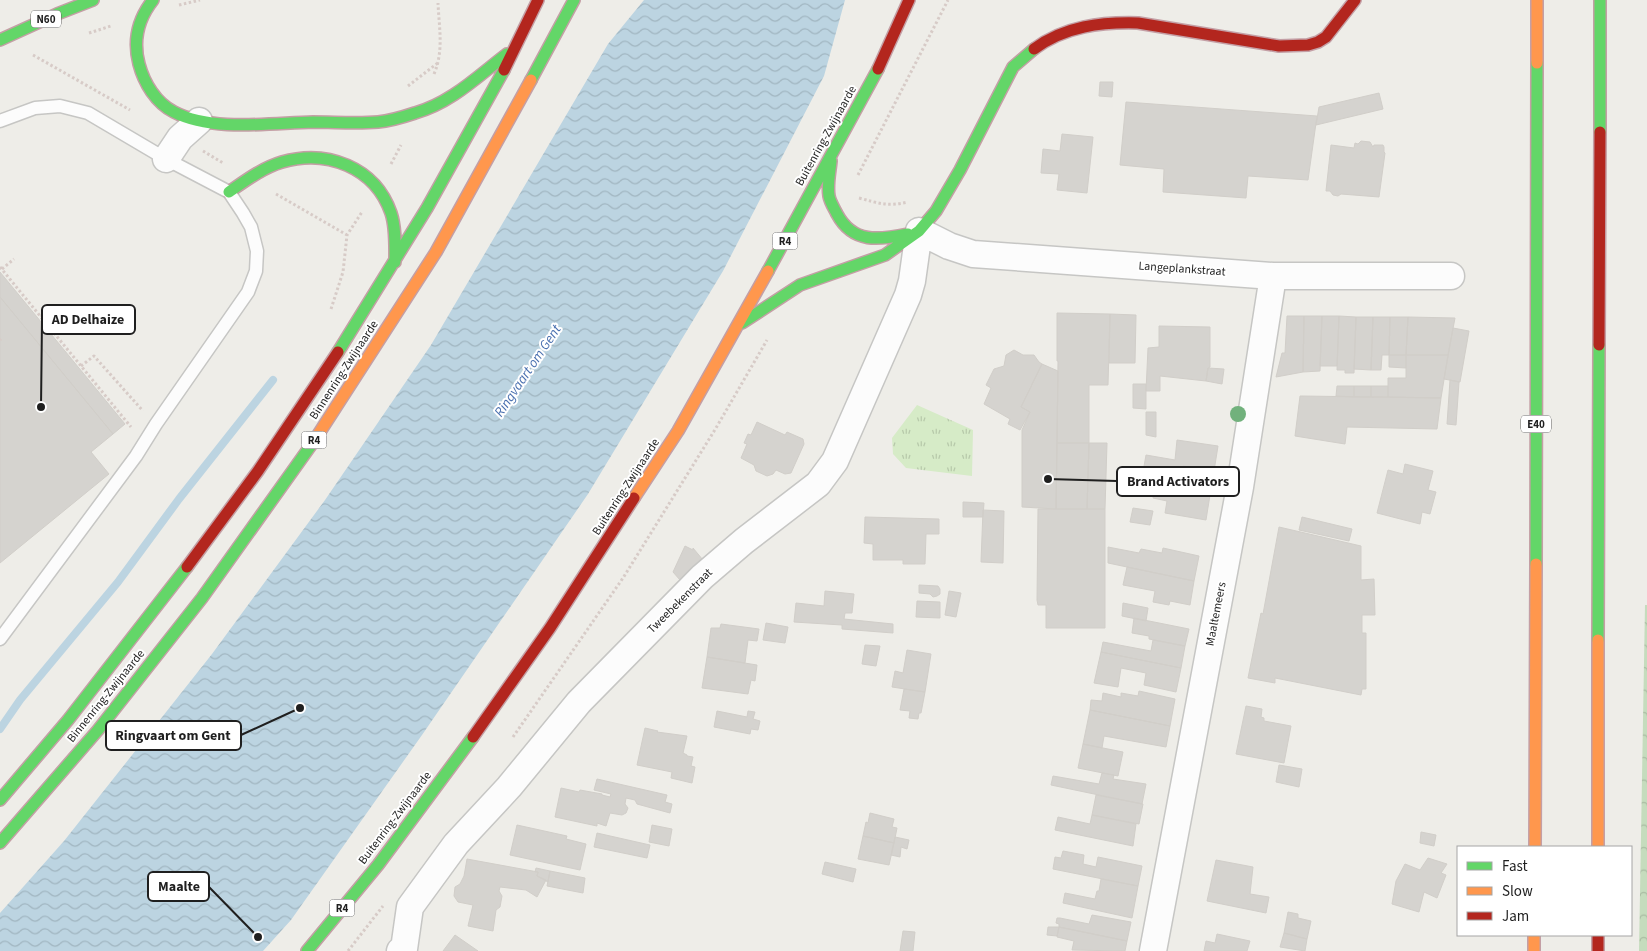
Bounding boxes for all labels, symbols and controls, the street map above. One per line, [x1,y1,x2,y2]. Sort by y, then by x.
road number: N60 [31,10,61,28]
street label: Buitenring-Zwijnaarde [791,83,861,189]
road number: R4 [772,232,798,250]
street label: Langeplankstraat [1138,257,1226,281]
callout: AD Delhaize [42,305,135,334]
text: AD Delhaize [51,310,124,330]
street label: Binnenring-Zwijnaarde [306,317,382,423]
water label: Ringvaart om Gent [490,321,567,421]
road number: E40 [1521,416,1551,432]
road number: R4 [302,432,326,448]
street label: Buitenring-Zwijnaarde [588,435,664,539]
callout: Brand Activators [1117,467,1239,496]
text: Brand Activators [1127,472,1229,492]
street label: Tweebekenstraat [644,565,716,637]
street label: Maaltemeers [1201,581,1231,647]
street label: Binnenring-Zwijnaarde [63,646,149,746]
callout: Ringvaart om Gent [106,721,241,750]
text: Ringvaart om Gent [115,726,231,746]
street label: Buitenring-Zwijnaarde [354,768,436,868]
legend [1457,846,1632,936]
text: Fast [1502,856,1528,877]
callout: Maalte [148,872,209,901]
text: Maalte [158,877,200,897]
text: Slow [1502,881,1533,902]
road number: R4 [330,900,354,916]
text: Jam [1502,906,1529,927]

